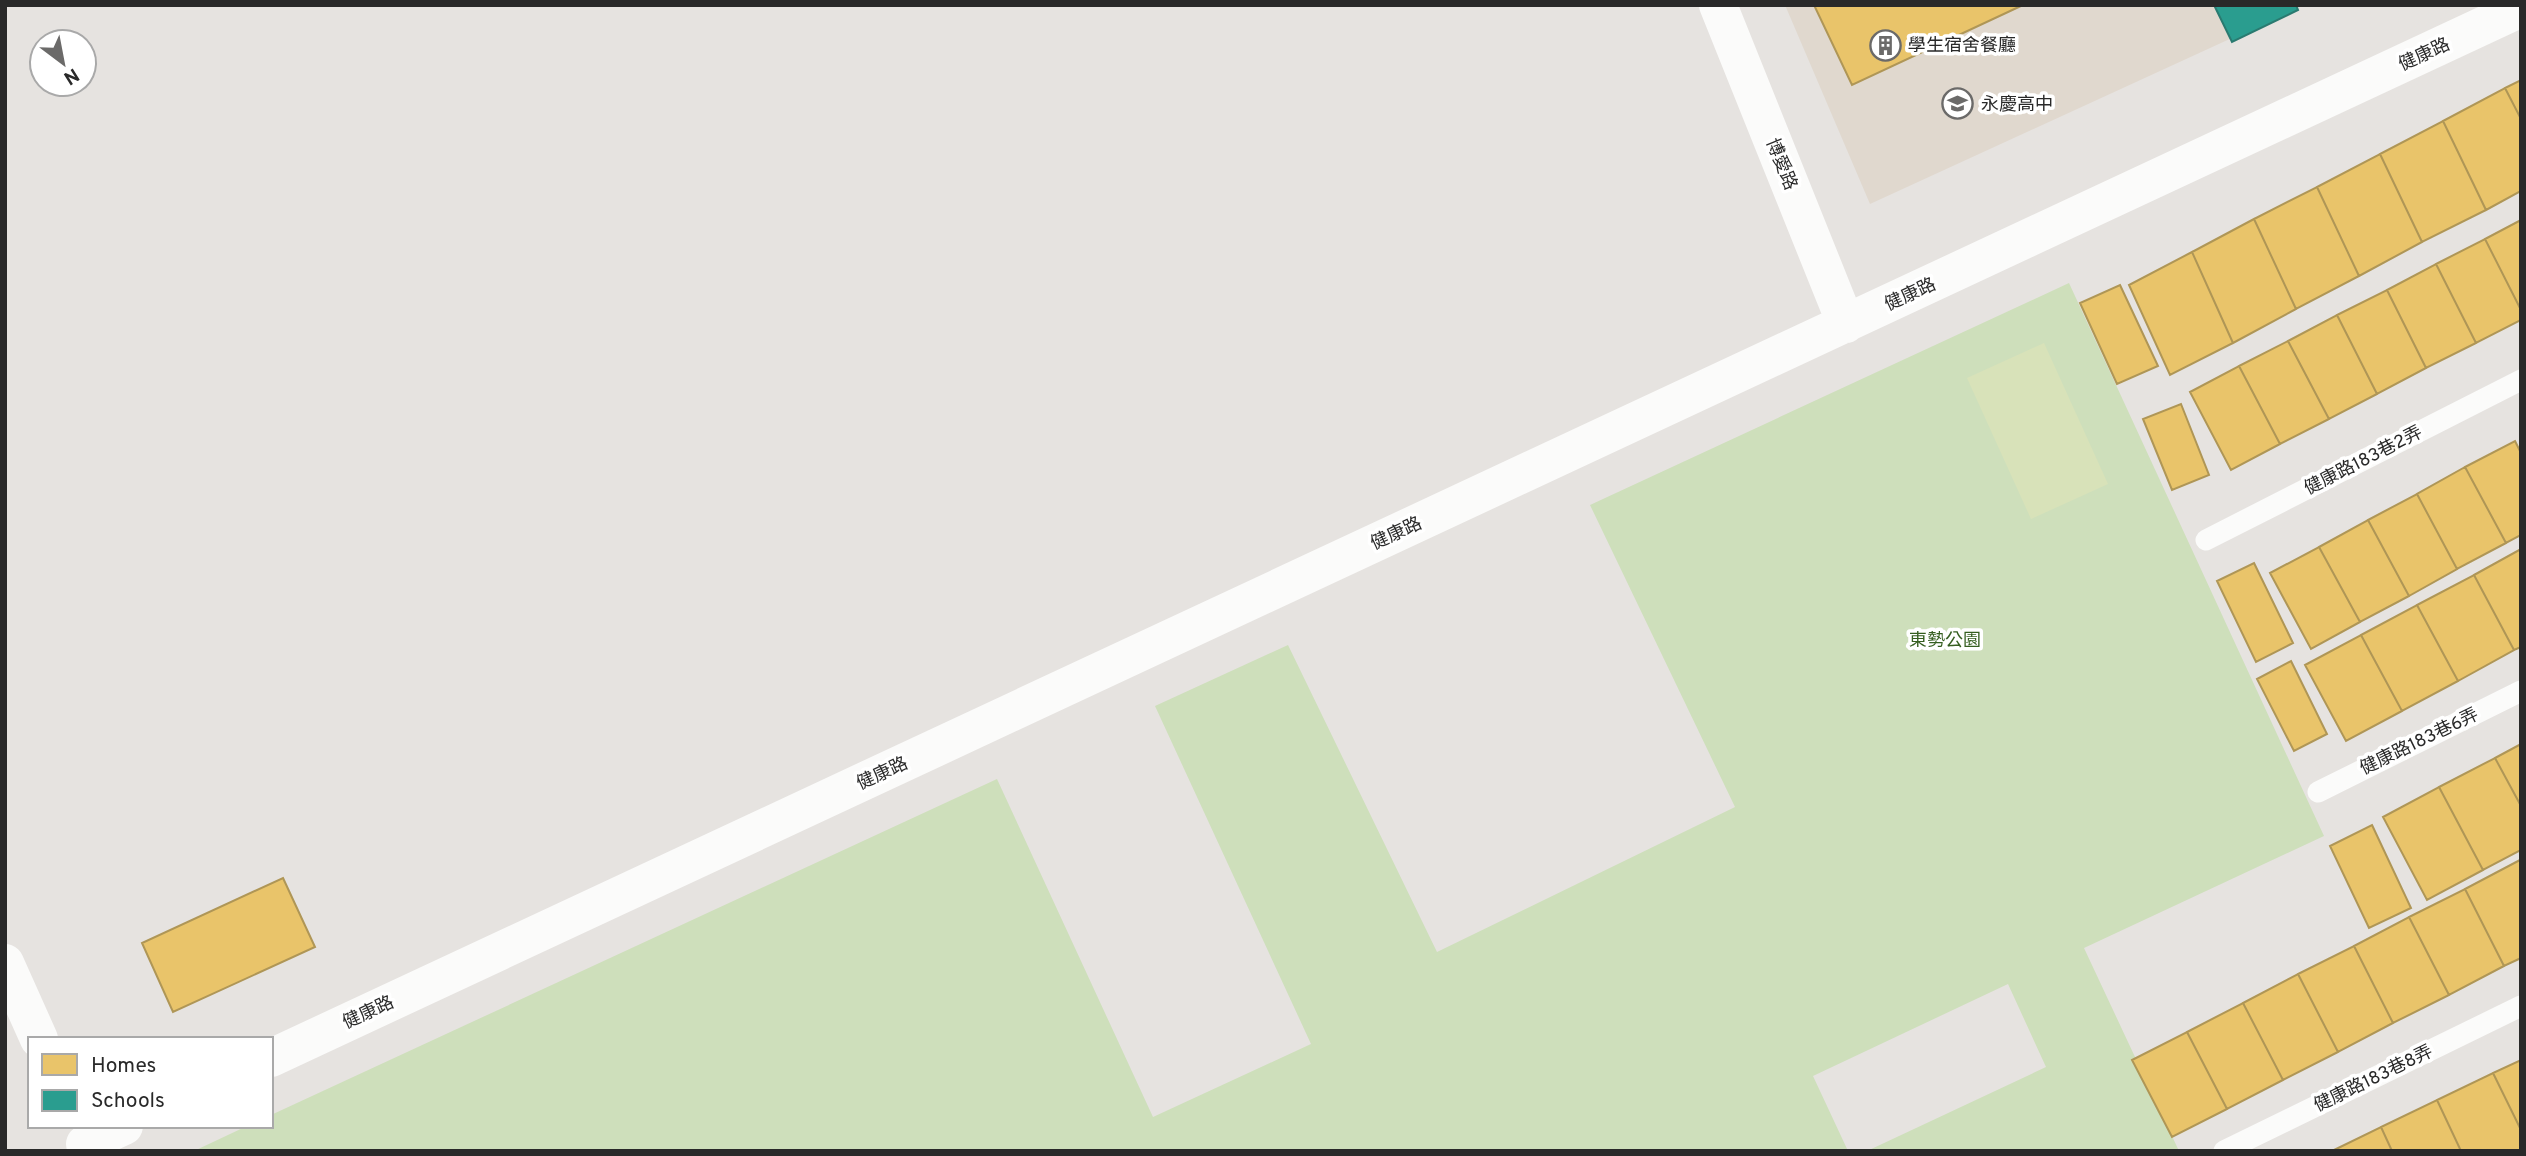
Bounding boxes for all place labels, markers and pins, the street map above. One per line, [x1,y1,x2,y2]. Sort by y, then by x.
building icon: 學生宿舍餐廳 [1868,28,1902,62]
place label: 學生宿舍餐廳 [1908,35,2016,58]
school or university icon: 永慶高中 [1941,87,1975,121]
place label: 永慶高中 [1981,94,2053,117]

